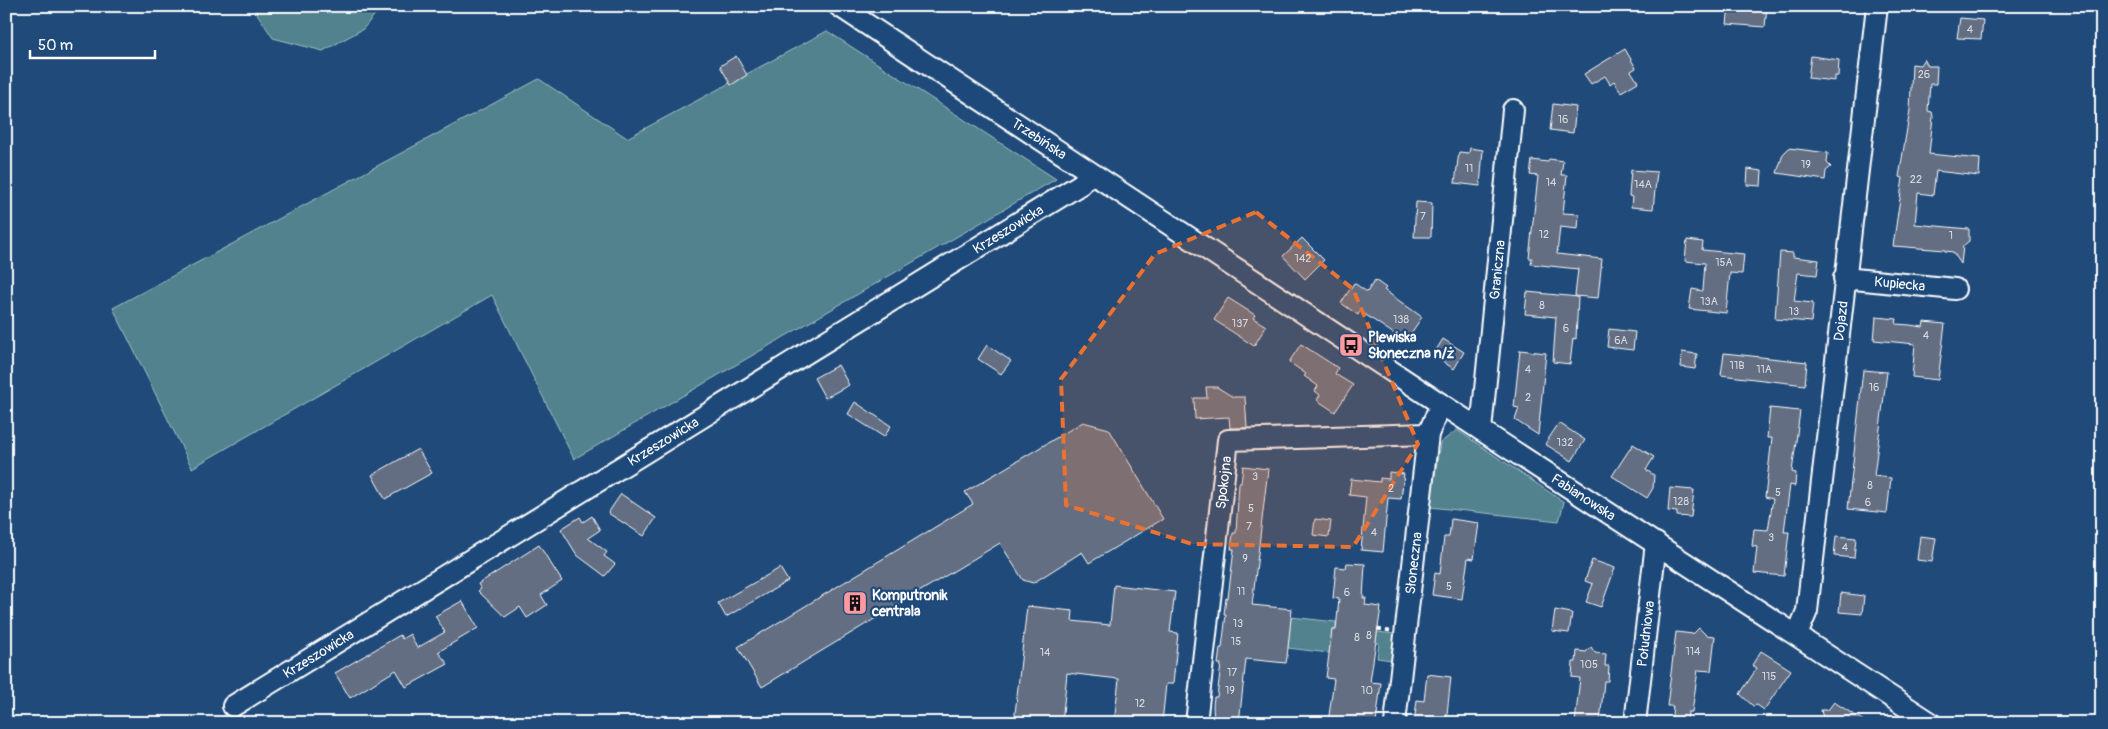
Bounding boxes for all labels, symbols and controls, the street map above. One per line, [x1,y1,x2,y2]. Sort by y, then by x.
house number: 4 [1967,23,1974,36]
scale bar [30,28,155,60]
text: 50 m [38,36,73,55]
house number: 26 [1918,68,1930,81]
house number: 16 [1558,113,1568,126]
street label: Trzebińska [1008,114,1070,163]
house number: 19 [1801,158,1811,171]
house number: 11 [1465,162,1473,175]
house number: 22 [1910,173,1922,186]
house number: 14 [1546,176,1557,189]
house number: 14A [1634,178,1652,191]
street label: Krzeszowicka [969,201,1046,257]
house number: 7 [1420,210,1426,223]
house number: 12 [1539,228,1549,241]
house number: 1 [1949,229,1953,242]
street label: Graniczna [1486,239,1508,300]
house number: 142 [1295,252,1311,265]
house number: 15A [1715,256,1733,269]
street label: Kupiecka [1874,273,1926,294]
house number: 13A [1700,295,1718,308]
house number: 8 [1539,299,1545,312]
street label: Dojazd [1830,300,1851,342]
house number: 13 [1789,305,1799,318]
house number: 138 [1393,313,1409,326]
house number: 137 [1232,317,1248,330]
house number: 6 [1563,322,1569,335]
place label: Plewiska Słoneczna n/ż [1368,329,1455,362]
house number: 4 [1923,329,1930,342]
bus stop icon: Plewiska Słoneczna n/ż [1338,332,1364,358]
house number: 6A [1614,334,1628,347]
house number: 11B [1730,359,1744,372]
house number: 4 [1525,363,1532,376]
house number: 11A [1756,363,1772,376]
house number: 16 [1869,381,1879,394]
house number: 2 [1525,391,1531,404]
street label: Krzeszowicka [625,413,702,469]
house number: 132 [1557,436,1573,449]
street label: Spokojna [1212,455,1235,510]
house number: 3 [1252,470,1258,483]
street label: Fabianowska [1548,470,1619,524]
house number: 8 [1867,479,1873,492]
house number: 2 [1388,482,1394,495]
house number: 5 [1775,486,1781,499]
house number: 128 [1673,495,1689,508]
house number: 6 [1865,496,1871,509]
house number: 5 [1248,502,1254,515]
house number: 7 [1246,520,1252,533]
house number: 4 [1371,526,1378,539]
street label: Słoneczna [1401,531,1425,595]
house number: 3 [1768,531,1774,544]
house number: 4 [1842,541,1849,554]
house number: 9 [1242,552,1248,565]
house number: 5 [1446,580,1452,593]
house number: 11 [1237,585,1245,598]
house number: 6 [1344,586,1350,599]
place label: Komputronik centrala [871,587,948,620]
building icon: Komputronik centrala [842,590,868,616]
street label: Południowa [1633,600,1658,668]
house number: 13 [1233,617,1243,630]
street label: Krzeszowicka [280,625,357,682]
house number: 8 [1366,629,1372,642]
house number: 8 [1354,631,1360,644]
house number: 15 [1231,635,1241,648]
house number: 114 [1686,645,1701,658]
house number: 14 [1040,646,1051,659]
house number: 105 [1580,658,1598,671]
house number: 17 [1227,666,1237,679]
house number: 115 [1762,670,1776,683]
house number: 19 [1225,684,1235,697]
house number: 10 [1361,684,1373,697]
house number: 12 [1135,697,1145,710]

